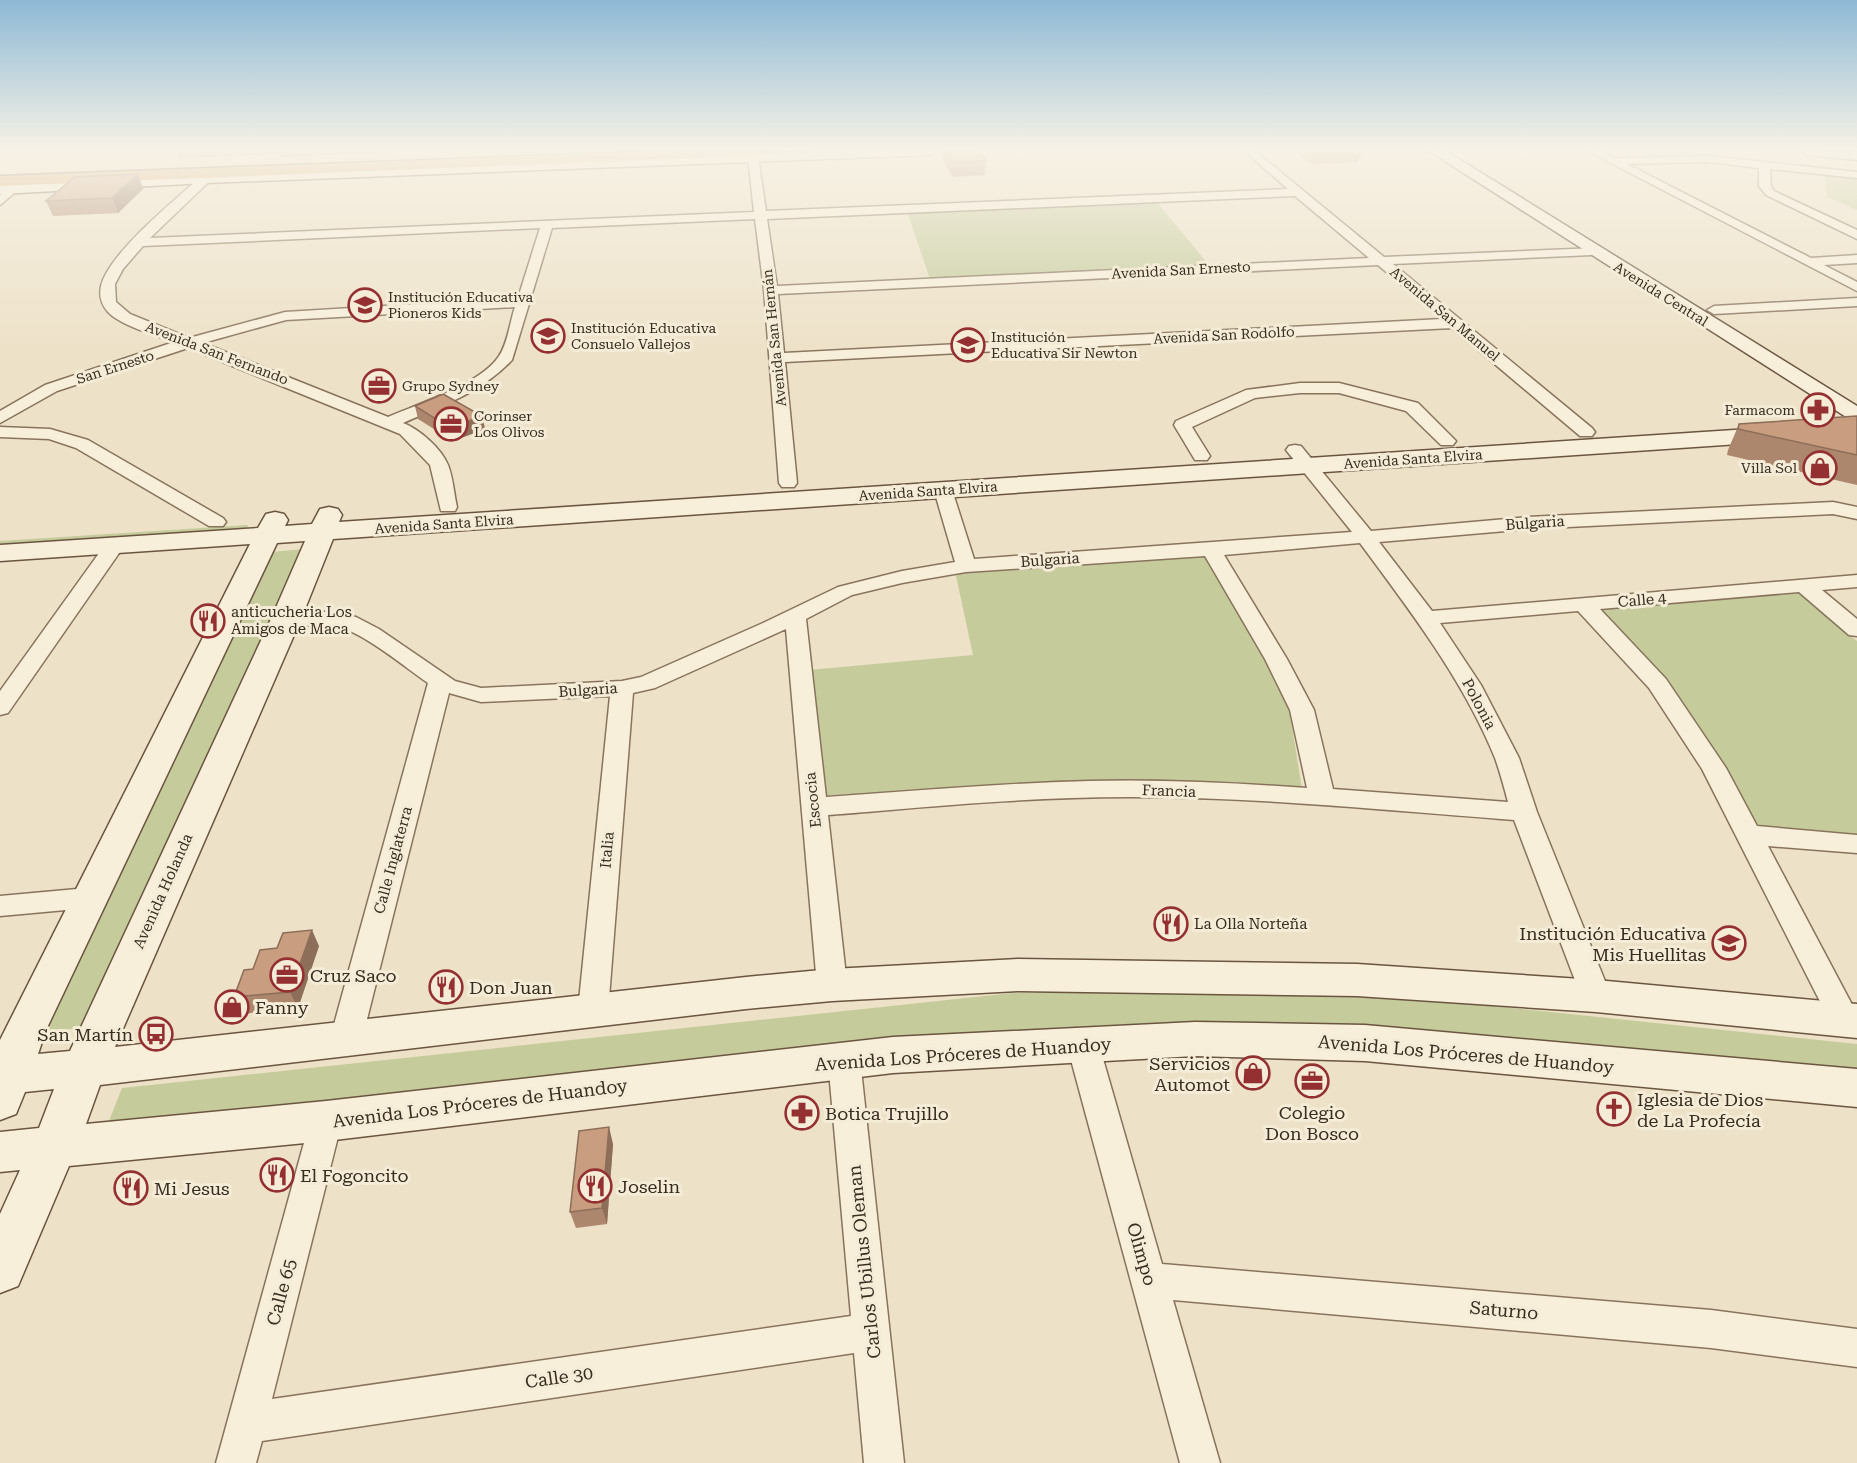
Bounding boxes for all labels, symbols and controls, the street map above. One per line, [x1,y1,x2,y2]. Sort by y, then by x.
street label: Avenida San Ernesto [1111,258,1251,282]
street label: Avenida Central [1611,259,1712,330]
street label: Avenida San Manuel [1387,264,1503,365]
street label: Avenida San Hernán [759,269,789,407]
school or university icon: Institución Educativa Pioneros Kids [347,287,383,323]
place label: Institución Educativa Pioneros Kids [388,289,534,321]
street label: Avenida San Fernando [143,318,291,388]
school or university icon: Institución Educativa Consuelo Vallejos [530,318,566,354]
place label: Institución Educativa Consuelo Vallejos [571,320,717,352]
street label: Avenida San Rodolfo [1153,323,1295,347]
school or university icon: Institución Educativa Sir Newton [950,327,986,363]
place label: Institución Educativa Sir Newton [991,329,1137,361]
street label: San Ernesto [74,347,156,387]
office icon: Grupo Sydney [361,368,397,404]
place label: Grupo Sydney [402,378,500,394]
pharmacy icon: Farmacom [1800,392,1836,428]
place label: Farmacom [1725,402,1795,418]
office icon: Corinser Los Olivos [433,406,469,442]
place label: Corinser Los Olivos [474,408,545,440]
street label: Avenida Santa Elvira [1343,446,1483,472]
shop icon: Villa Sol [1802,450,1838,486]
place label: Villa Sol [1741,460,1798,476]
street label: Avenida Santa Elvira [858,478,998,504]
street label: Avenida Santa Elvira [374,511,514,537]
street label: Bulgaria [1505,512,1565,534]
street label: Bulgaria [1020,549,1080,571]
street label: Calle 4 [1617,589,1668,611]
restaurant icon: anticucheria Los Amigos de Maca [190,603,226,639]
place label: anticucheria Los Amigos de Maca [231,603,352,638]
street label: Polonia [1458,676,1500,732]
street label: Bulgaria [558,679,618,701]
street label: Escocia [801,771,825,829]
street label: Francia [1142,781,1196,801]
street label: Calle Inglaterra [370,804,416,916]
street label: Avenida Holanda [129,831,197,951]
street label: Italia [596,831,618,869]
restaurant icon: La Olla Norteña [1153,906,1189,942]
place label: La Olla Norteña [1194,915,1307,933]
place label: Institución Educativa Mis Huellitas [1519,923,1706,965]
school or university icon: Institución Educativa Mis Huellitas [1711,925,1747,961]
office icon: Cruz Saco [269,957,305,993]
place label: Cruz Saco [310,965,397,986]
restaurant icon: Don Juan [428,969,464,1005]
place label: Don Juan [469,977,553,998]
shop icon: Fanny [214,989,250,1025]
place label: Fanny [255,997,309,1018]
bus stop icon: San Martín [138,1016,174,1052]
place label: San Martín [37,1024,133,1045]
street label: Avenida Los Próceres de Huandoy [1317,1031,1615,1077]
street label: Avenida Los Próceres de Huandoy [814,1033,1112,1075]
place label: Servicios Automot [1149,1053,1230,1095]
shop icon: Servicios Automot [1235,1055,1271,1091]
office icon: Colegio Don Bosco [1294,1063,1330,1099]
street label: Avenida Los Próceres de Huandoy [331,1074,629,1132]
place label: Iglesia de Dios de La Profecía [1637,1089,1763,1131]
church icon: Iglesia de Dios de La Profecía [1596,1091,1632,1127]
pharmacy icon: Botica Trujillo [784,1095,820,1131]
place label: Colegio Don Bosco [1265,1102,1359,1144]
place label: Botica Trujillo [825,1103,949,1124]
restaurant icon: El Fogoncito [259,1157,295,1193]
street label: Carlos Ubillus Oleman [843,1164,885,1360]
place label: El Fogoncito [300,1165,408,1186]
restaurant icon: Joselin [577,1168,613,1204]
restaurant icon: Mi Jesus [113,1170,149,1206]
place label: Joselin [618,1176,680,1197]
place label: Mi Jesus [154,1178,229,1199]
street label: Olimpo [1123,1220,1161,1288]
street label: Calle 65 [262,1256,300,1328]
street label: Saturno [1469,1297,1539,1323]
street label: Calle 30 [524,1362,594,1392]

